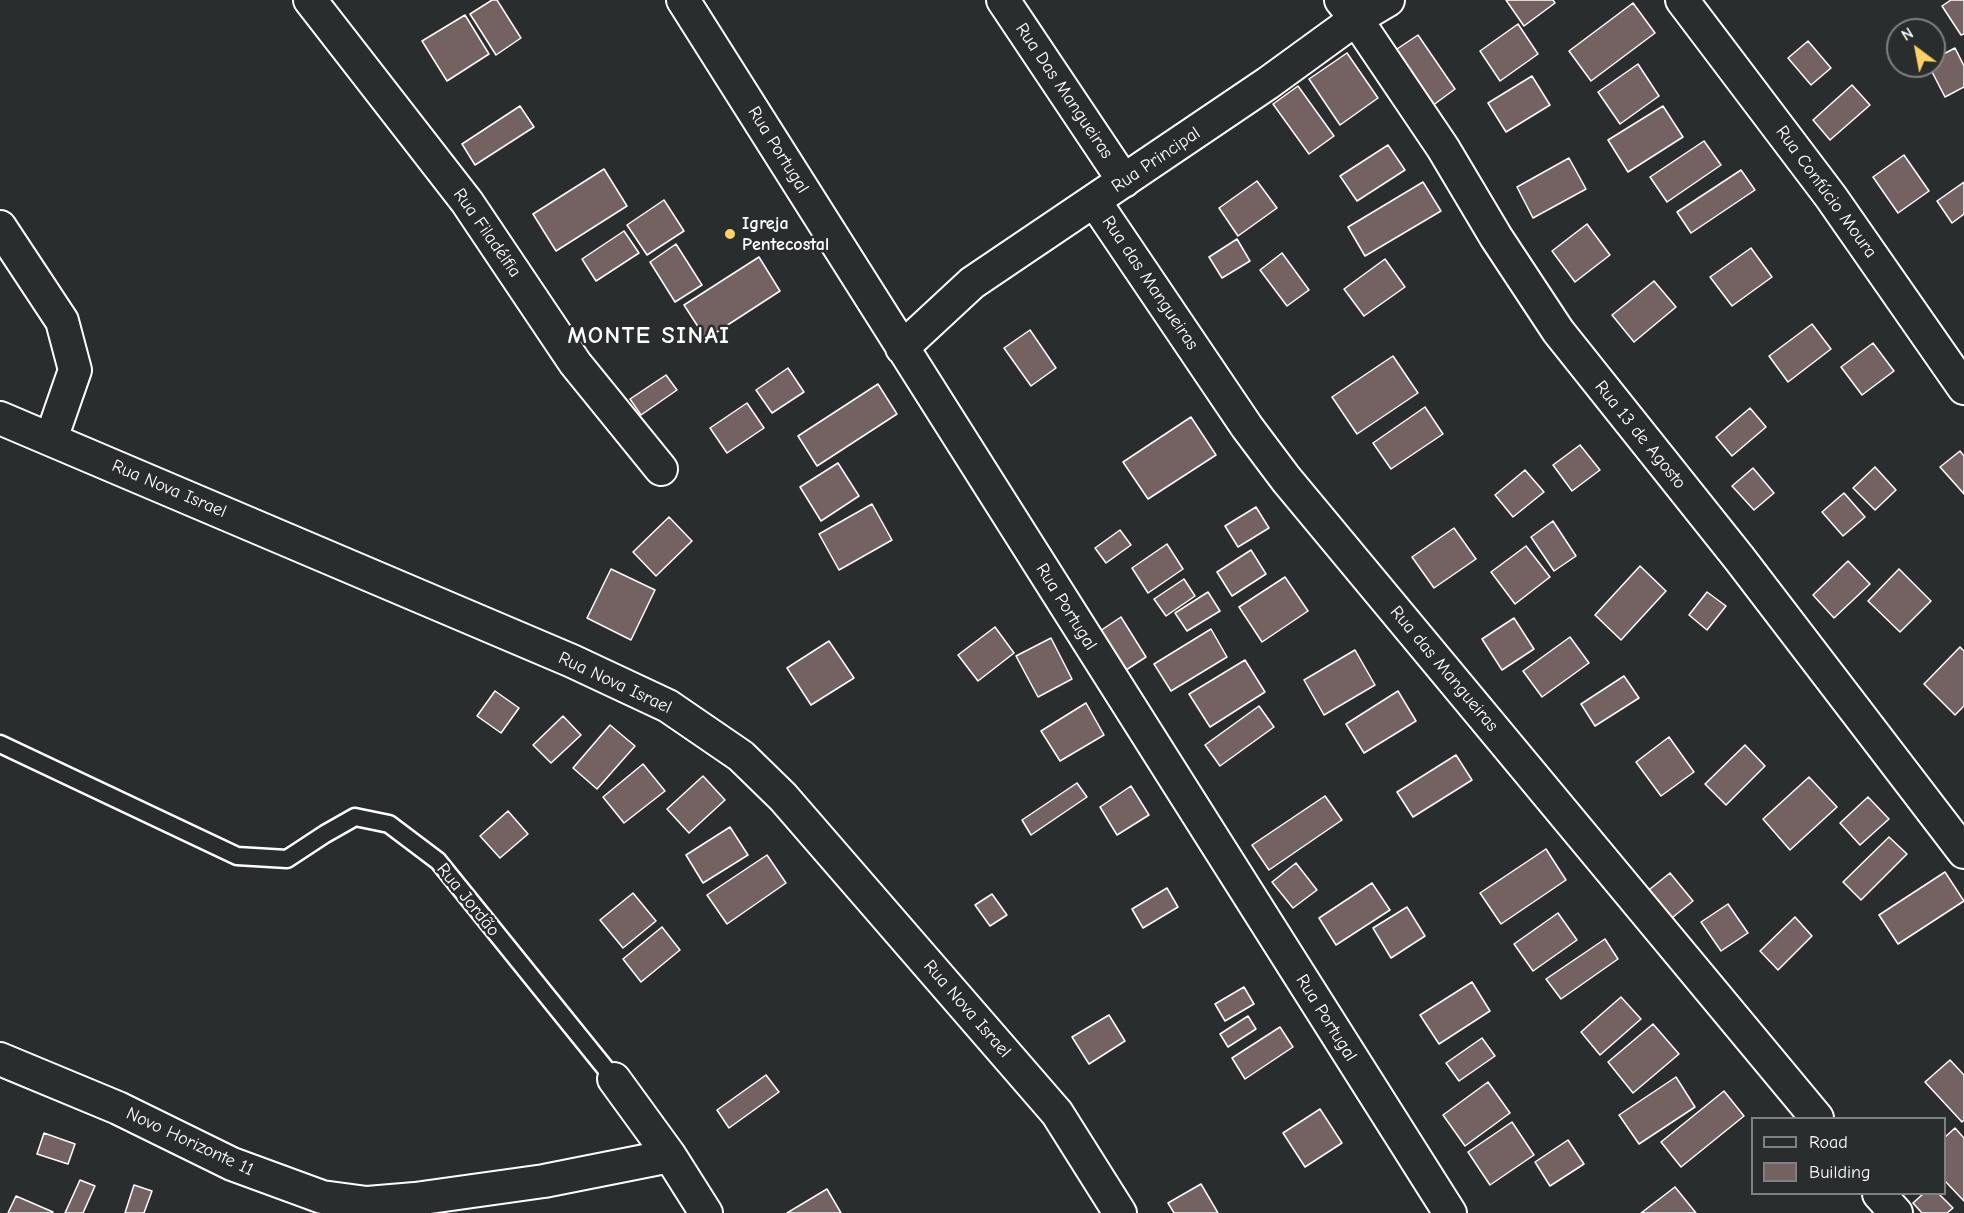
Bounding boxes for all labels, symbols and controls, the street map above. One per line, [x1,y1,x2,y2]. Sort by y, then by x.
north arrow [1886,18,1946,78]
street label: Rua Das Mangueiras [1011,19,1117,163]
text: N [1898,24,1917,45]
street label: Rua Portugal [743,103,813,197]
street label: Rua Confúcio Moura [1771,122,1881,262]
street label: Rua Principal [1108,123,1204,197]
street label: Rua Filadélfia [448,184,526,282]
street label: Rua das Mangueiras [1097,212,1203,354]
place label: Igreja Pentecostal [742,213,829,256]
marker: Igreja Pentecostal [723,227,737,241]
district label: MONTE SINAI [567,322,731,350]
street label: Rua 13 de Agosto [1590,376,1690,494]
street label: Rua Nova Israel [108,455,230,523]
street label: Rua Portugal [1031,560,1101,654]
street label: Rua das Mangueiras [1385,602,1503,736]
street label: Rua Nova Israel [555,647,675,719]
street label: Rua Jordão [432,859,504,941]
street label: Rua Nova Israel [919,956,1015,1062]
street label: Rua Portugal [1291,971,1361,1065]
street label: Novo Horizonte 11 [123,1103,257,1181]
legend [1751,1117,1946,1195]
text: Road [1809,1132,1848,1153]
text: Building [1809,1162,1871,1183]

